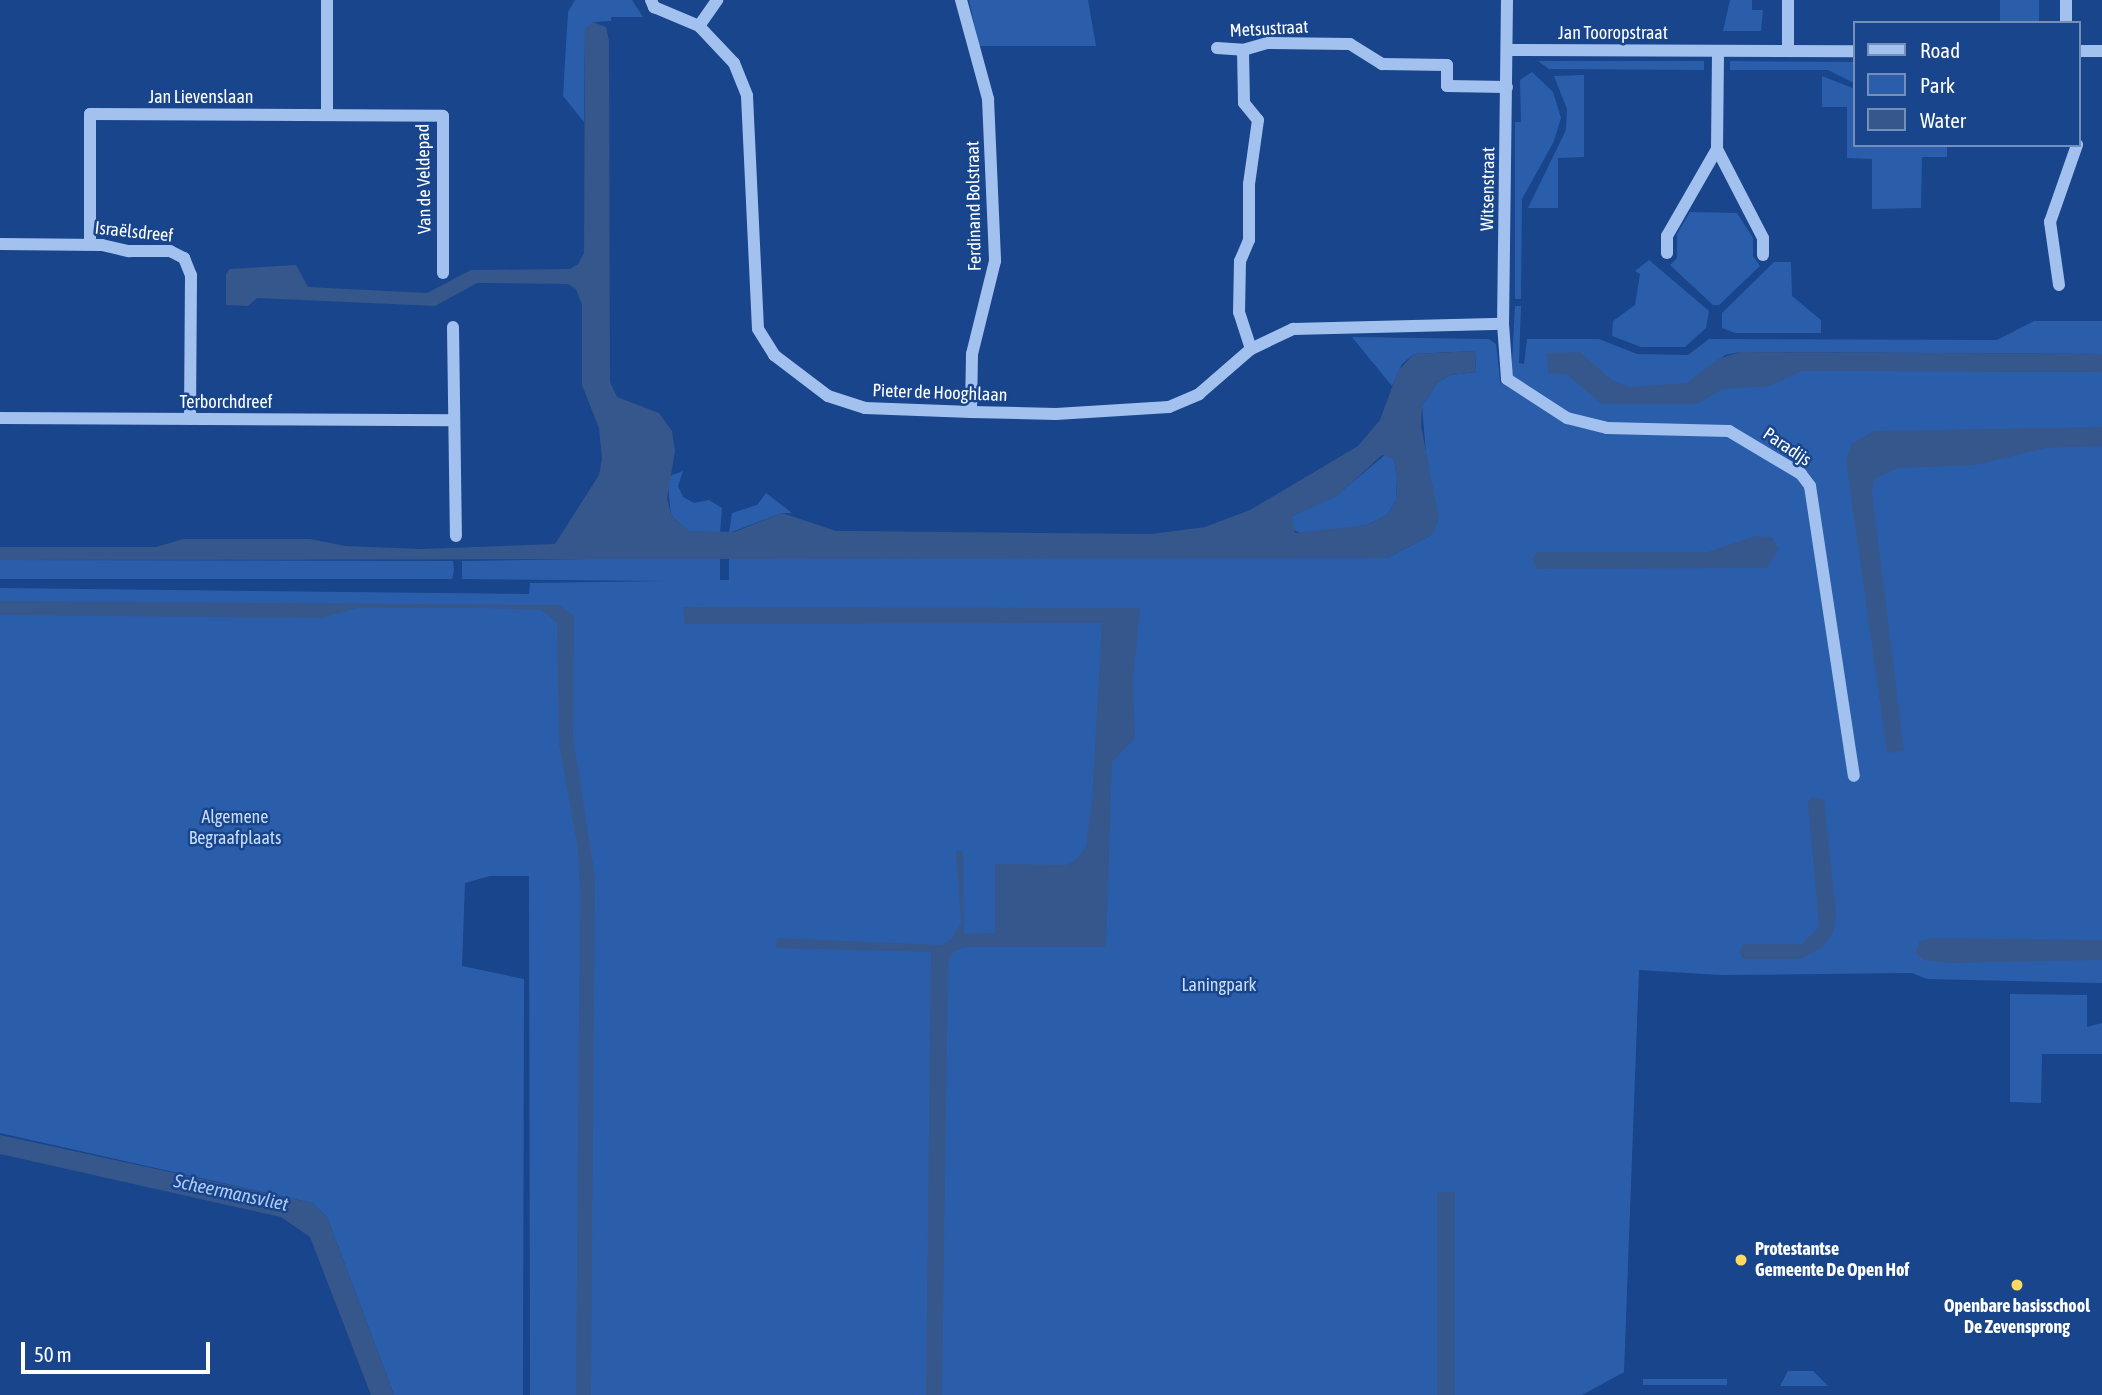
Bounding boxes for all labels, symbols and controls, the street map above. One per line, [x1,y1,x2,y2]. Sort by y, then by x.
street label: Metsustraat [1229,16,1309,42]
legend [1854,21,2081,147]
street label: Jan Tooropstraat [1558,22,1668,44]
text: Road [1920,38,1960,62]
text: Park [1920,73,1955,97]
street label: Jan Lievenslaan [148,86,254,108]
text: Water [1920,108,1966,132]
street label: Van de Veldepad [412,124,436,234]
street label: Ferdinand Bolstraat [962,141,986,271]
street label: Witsenstraat [1476,147,1500,231]
street label: Israëlsdreef [94,217,174,247]
street label: Pieter de Hooghlaan [872,380,1008,406]
street label: Terborchdreef [179,391,273,413]
street label: Paradijs [1759,423,1815,471]
park label: Algemene Begraafplaats [189,807,281,850]
park label: Laningpark [1182,974,1256,996]
water label: Scheermansvliet [172,1170,290,1216]
place label: Protestantse Gemeente De Open Hof [1755,1239,1909,1282]
marker: Protestantse Gemeente De Open Hof [1733,1252,1749,1268]
marker: Openbare basisschool De Zevensprong [2009,1277,2025,1293]
place label: Openbare basisschool De Zevensprong [1944,1296,2090,1338]
scale bar [24,1328,214,1372]
text: 50 m [34,1342,72,1366]

